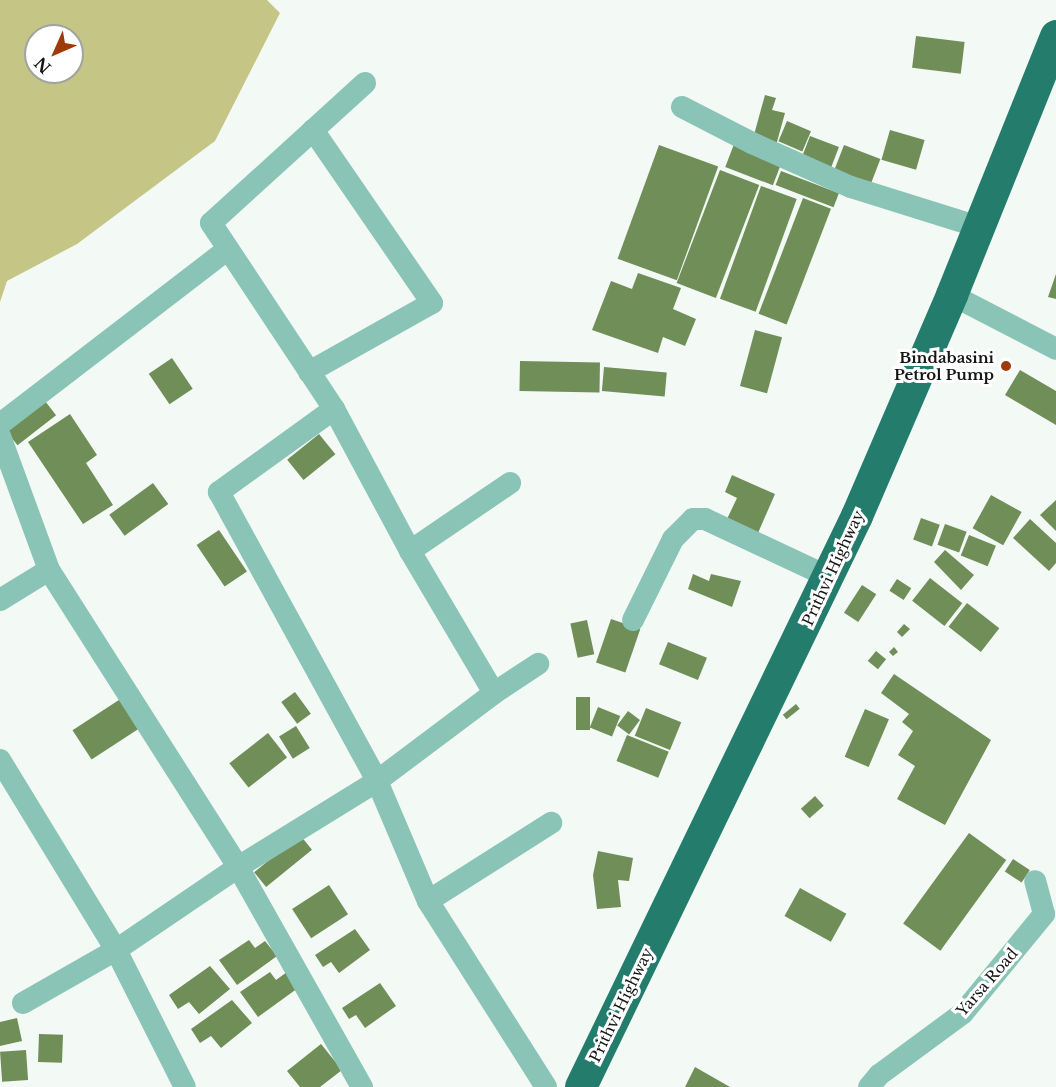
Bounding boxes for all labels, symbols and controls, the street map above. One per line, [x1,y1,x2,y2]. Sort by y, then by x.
north arrow [24,24,84,84]
text: N [30,53,55,78]
place label: Bindabasini Petrol Pump [894,348,994,383]
marker: Bindabasini Petrol Pump [999,359,1013,373]
street label: Prithvi Highway [798,508,868,628]
street label: Yarsa Road [953,944,1021,1020]
street label: Prithvi Highway [586,945,656,1065]

